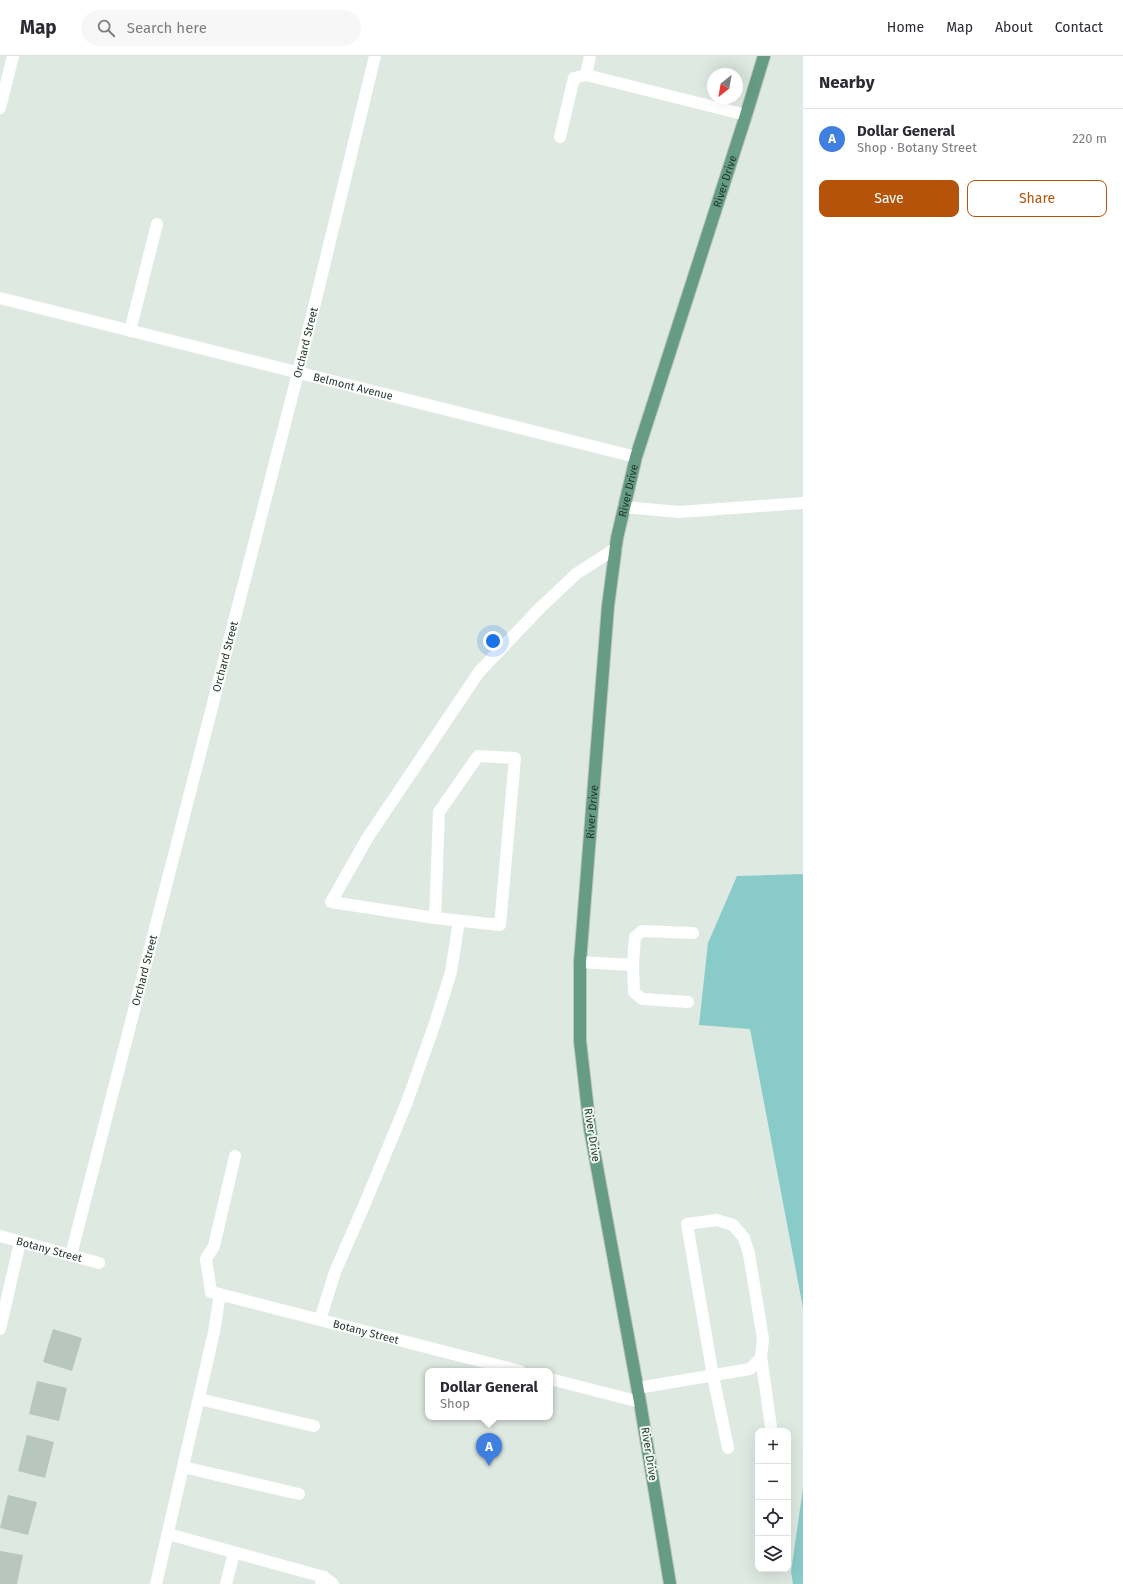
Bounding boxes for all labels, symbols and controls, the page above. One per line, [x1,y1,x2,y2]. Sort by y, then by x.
search box [81,10,361,46]
text: Map [20,16,57,39]
icon: search [95,17,117,39]
text: Search here [127,19,207,37]
text: Home [887,19,924,36]
text: Map [946,19,973,36]
text: About [995,19,1033,36]
text: Contact [1055,19,1103,36]
north arrow [707,68,743,104]
text: Nearby [819,72,874,93]
text: Dollar General [857,122,955,140]
text: A [828,131,836,146]
text: 220 m [1072,131,1107,146]
text: Shop · Botany Street [857,140,977,155]
street label: River Drive [710,154,739,209]
button: Save [819,180,959,217]
button: Share [967,180,1107,217]
street label: Orchard Street [290,306,320,379]
street label: Belmont Avenue [312,370,394,402]
street label: River Drive [616,463,641,518]
street label: Orchard Street [210,620,240,693]
your location [483,631,503,651]
street label: River Drive [583,785,600,840]
street label: Orchard Street [129,934,160,1007]
street label: River Drive [581,1107,603,1163]
street label: Botany Street [15,1234,84,1265]
street label: Botany Street [332,1317,400,1346]
popup [425,1368,553,1420]
text: Dollar General [440,1378,538,1396]
text: Shop [440,1396,470,1411]
street label: River Drive [638,1426,660,1482]
map controls [755,1428,791,1572]
button: + [755,1428,791,1464]
pin: A [476,1433,502,1466]
button: − [755,1464,791,1500]
button: locate [755,1500,791,1536]
button: layers [755,1536,791,1572]

